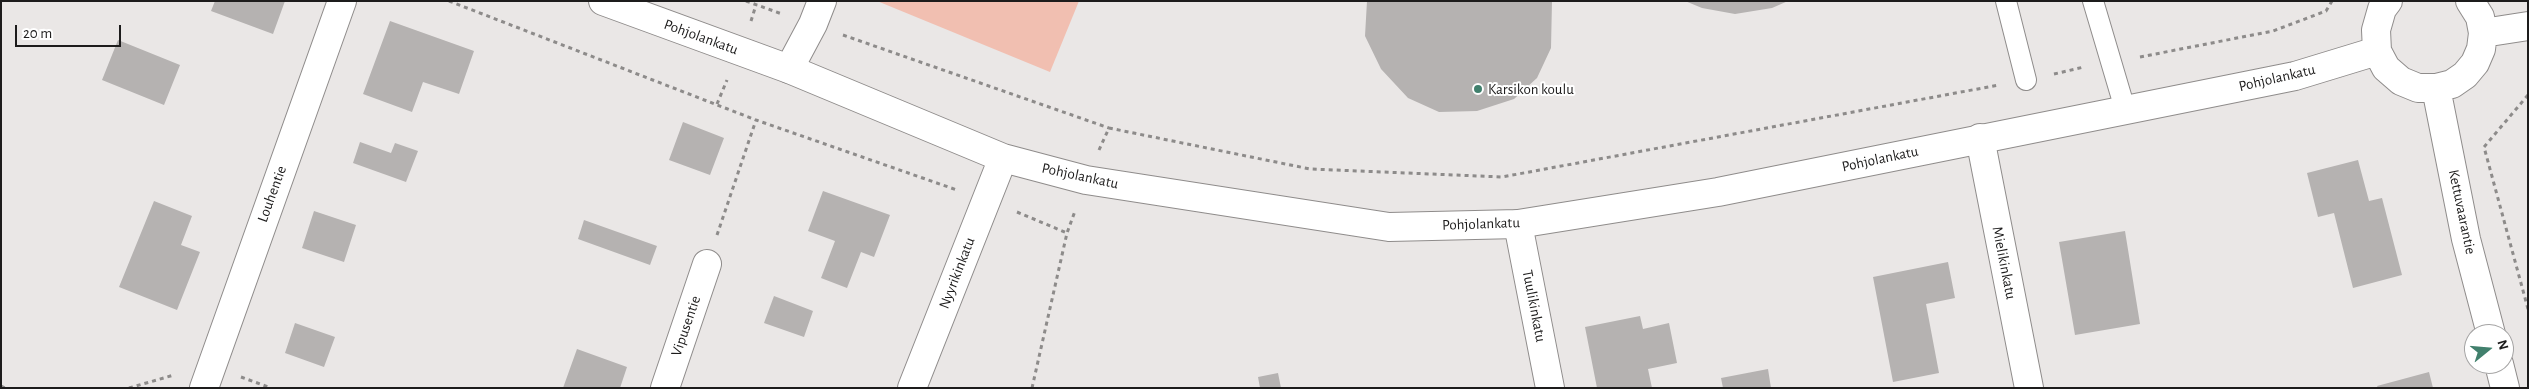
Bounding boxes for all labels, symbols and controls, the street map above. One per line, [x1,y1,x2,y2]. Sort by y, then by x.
scale bar [18,15,124,47]
street label: Pohjolankatu [661,15,741,59]
text: 20 m [23,26,52,41]
street label: Pohjolankatu [2237,60,2317,96]
place label: Karsikon koulu [1488,80,1574,98]
marker: Karsikon koulu [1472,83,1484,95]
street label: Pohjolankatu [1840,142,1920,176]
street label: Pohjolankatu [1040,159,1120,193]
street label: Louhentie [253,163,291,225]
street label: Kettuvaarantie [2444,168,2480,256]
street label: Pohjolankatu [1442,214,1520,234]
street label: Mielikinkatu [1988,225,2020,301]
street label: Nyyrikinkatu [935,235,979,311]
street label: Tuulikinkatu [1518,268,1550,344]
street label: Vipusentie [667,293,705,359]
north arrow [2464,324,2514,374]
text: N [2494,338,2511,352]

